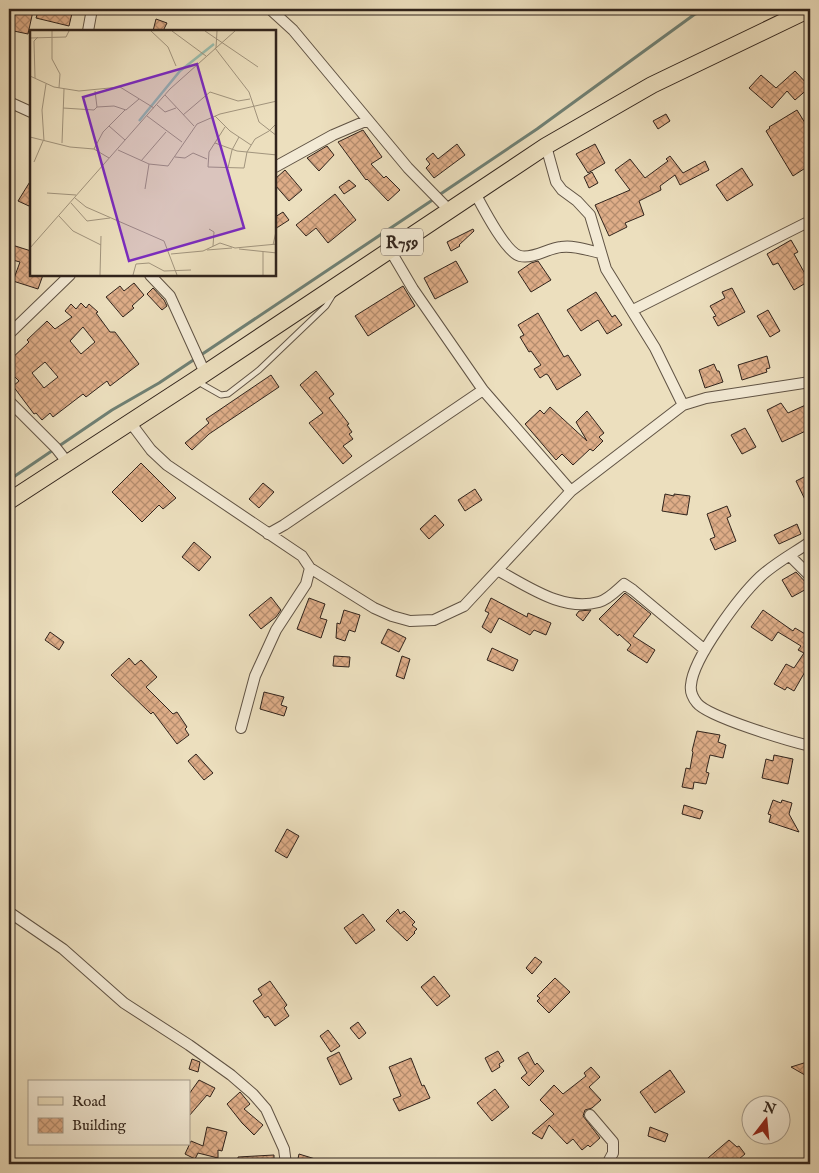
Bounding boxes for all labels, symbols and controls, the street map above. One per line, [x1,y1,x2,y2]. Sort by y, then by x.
inset map [30,30,276,276]
road number: R759 [381,228,423,256]
legend [28,1080,190,1146]
text: Road [72,1092,107,1111]
north arrow [742,1096,792,1146]
text: N [760,1098,778,1119]
text: Building [72,1116,127,1135]

